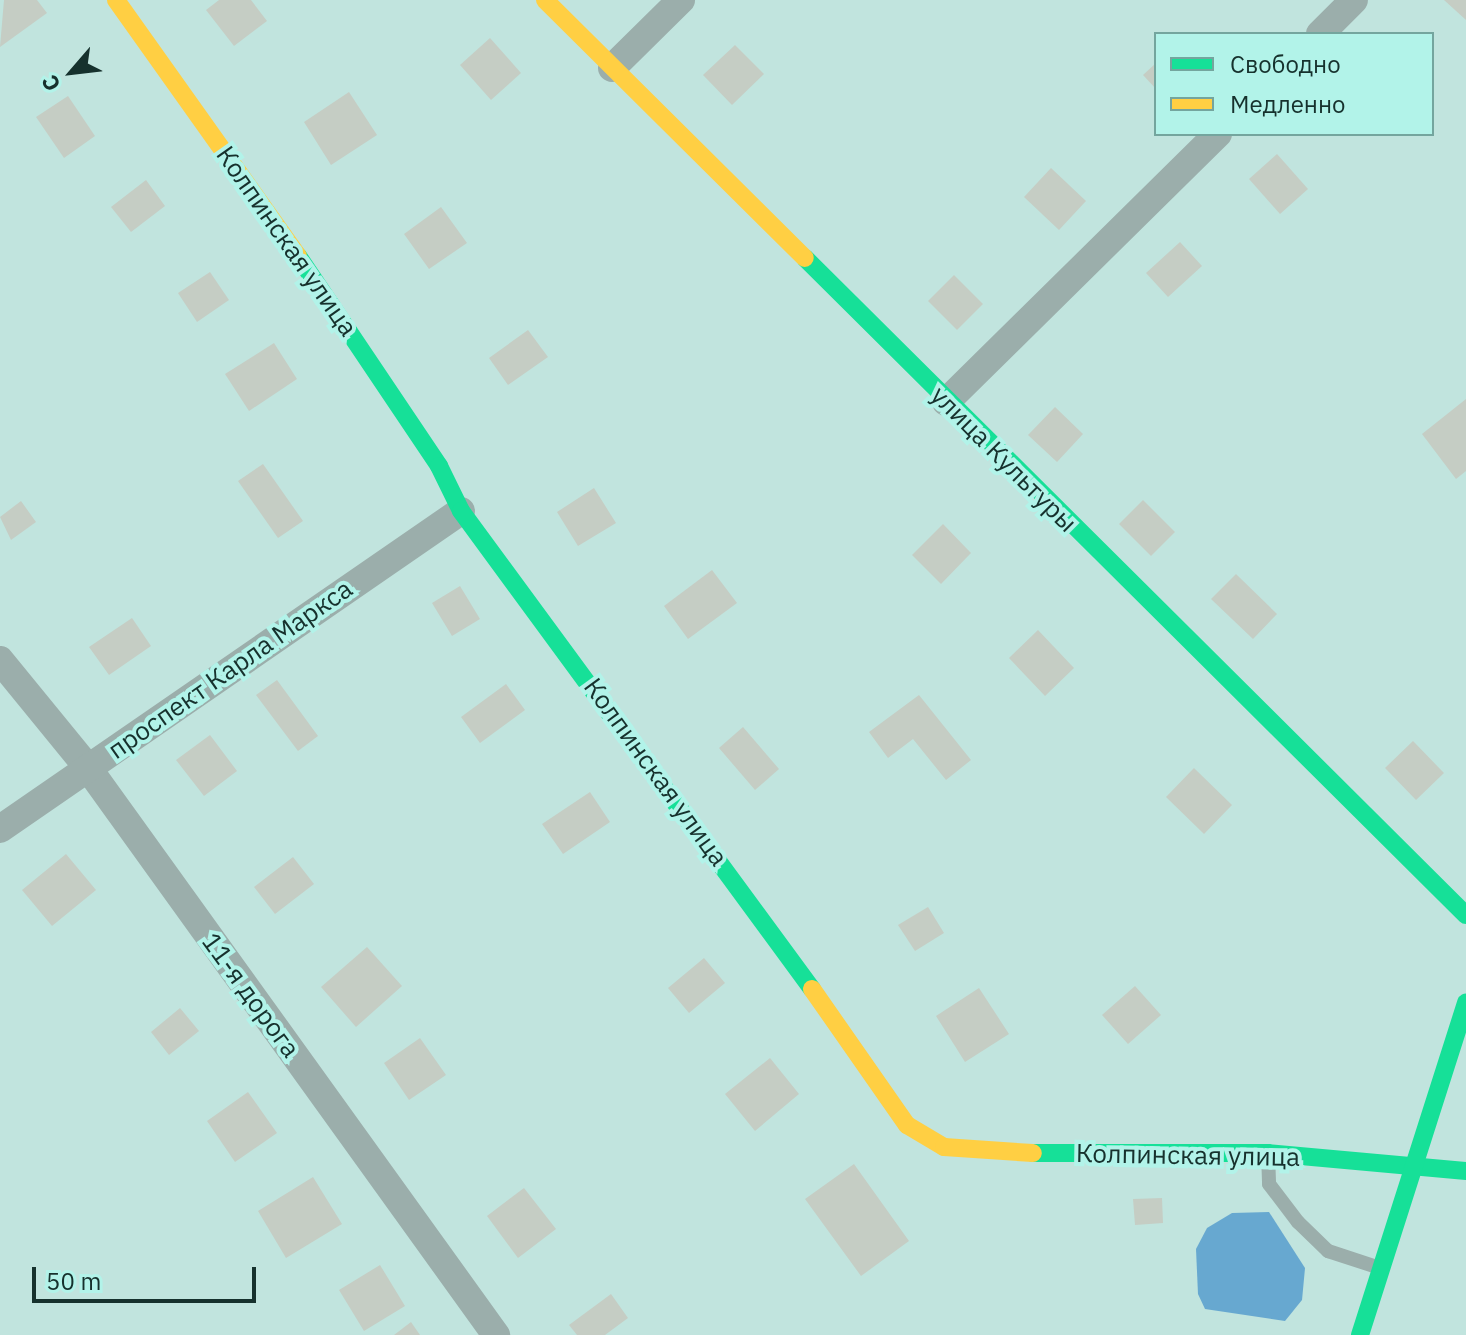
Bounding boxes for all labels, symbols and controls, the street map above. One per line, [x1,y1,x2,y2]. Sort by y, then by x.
north arrow [32,32,112,112]
legend [1154,32,1434,136]
text: Свободно [1230,48,1341,80]
text: С [34,70,67,97]
text: Медленно [1230,88,1346,120]
street label: Колпинская улица [210,140,364,342]
street label: улица Культуры [925,380,1083,538]
street label: проспект Карла Маркса [102,573,358,765]
street label: Колпинская улица [577,672,735,872]
street label: 11-я дорога [195,927,307,1063]
street label: Колпинская улица [1076,1137,1300,1173]
scale bar [36,1251,260,1301]
text: 50 m [46,1265,101,1297]

